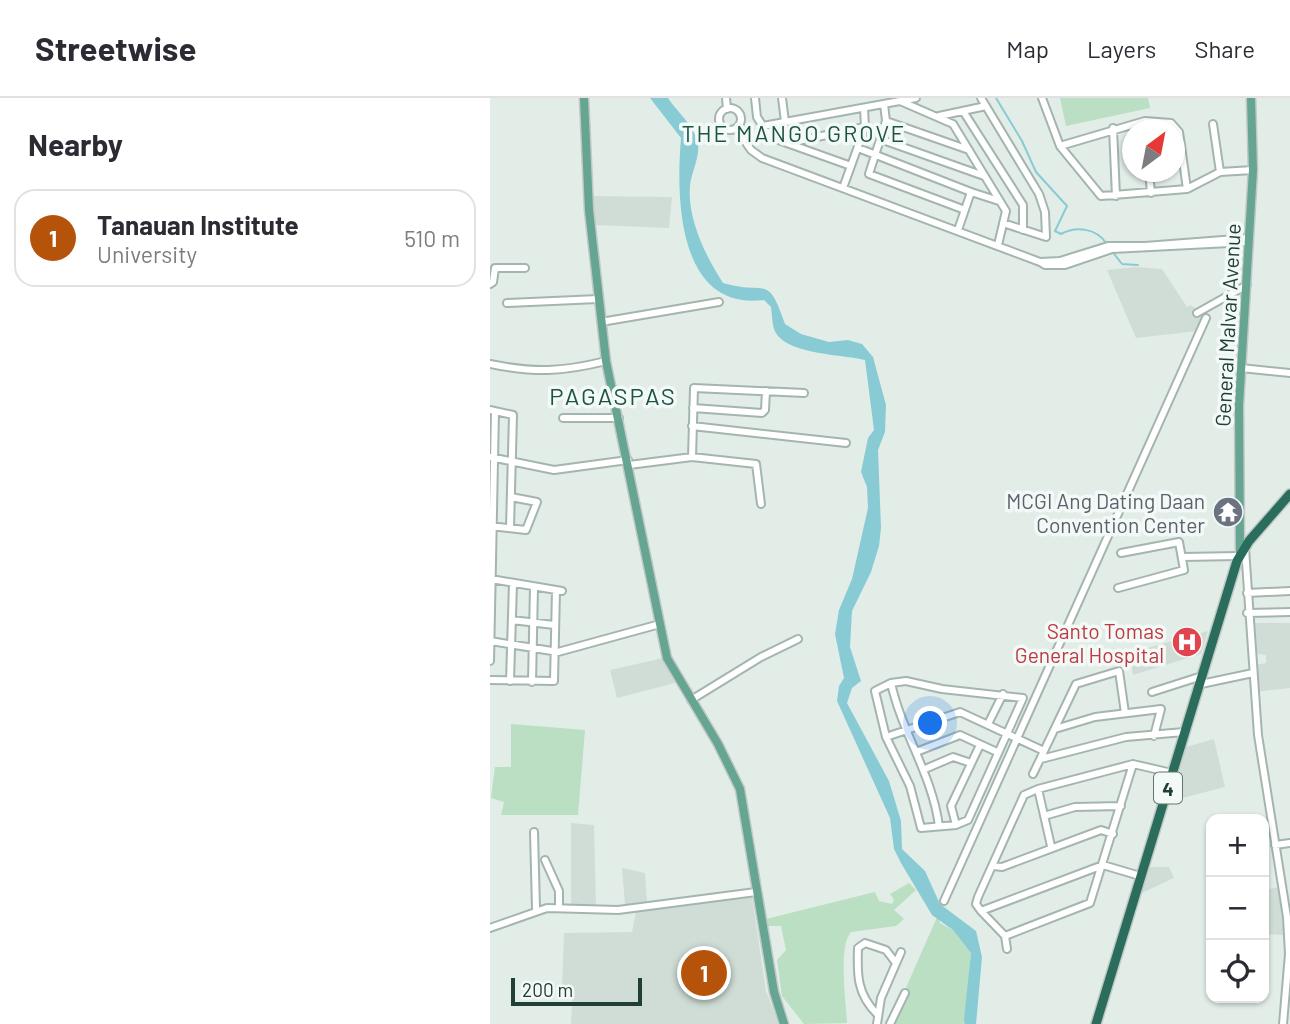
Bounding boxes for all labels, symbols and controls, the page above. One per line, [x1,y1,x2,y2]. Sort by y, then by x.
text: Streetwise [35,28,196,68]
text: Map [1006,34,1049,63]
text: Layers [1087,34,1156,63]
text: Share [1194,34,1255,63]
district label: THE MANGO GROVE [681,119,907,147]
north arrow [1122,119,1185,182]
text: Nearby [28,126,123,162]
text: Tanauan Institute [97,209,299,240]
street label: General Malvar Avenue [1209,223,1245,427]
text: 1 [49,224,57,252]
text: 510 m [404,224,460,252]
text: University [97,240,197,268]
district label: PAGASPAS [549,381,677,410]
place label: MCGI Ang Dating Daan Convention Center [1006,488,1205,537]
temple icon: MCGI Ang Dating Daan Convention Center [1211,495,1245,529]
place label: Santo Tomas General Hospital [1015,618,1164,667]
hospital icon: Santo Tomas General Hospital [1170,625,1204,659]
your location [913,706,947,740]
road number: 4 [1154,772,1182,804]
map controls [1206,814,1269,1003]
button: + [1206,814,1269,877]
button: − [1206,877,1269,940]
button: locate [1206,940,1269,1003]
pin: 1 [681,947,727,999]
scale bar [511,975,642,1007]
text: 200 m [522,978,573,1001]

